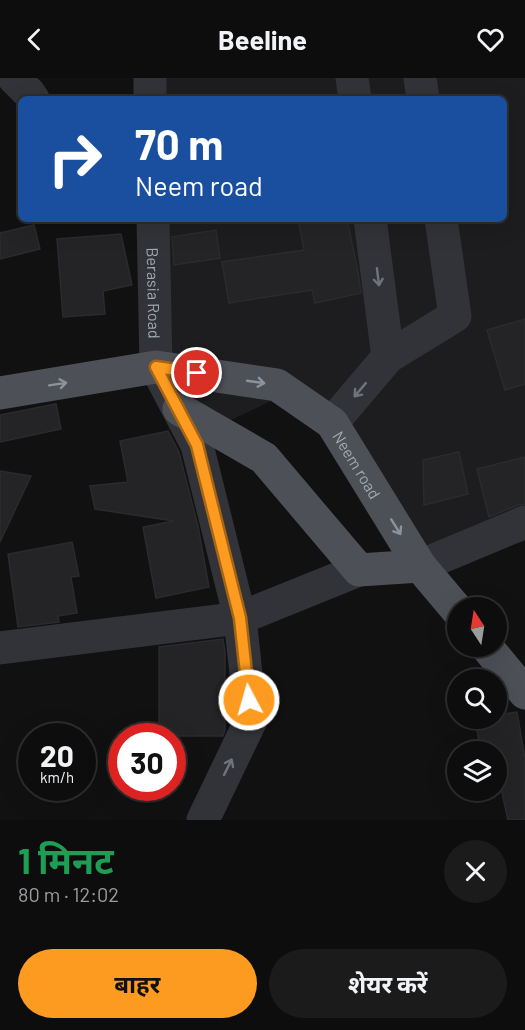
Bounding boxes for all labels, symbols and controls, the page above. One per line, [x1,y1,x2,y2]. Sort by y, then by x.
icon: back [18,23,51,56]
text: Beeline [218,23,307,55]
icon: heart [474,23,507,56]
text: 70 m [135,118,223,168]
icon: right [36,120,114,198]
text: Neem road [135,169,263,201]
street label: Berasia Road [144,247,165,339]
one-way arrow [373,267,384,286]
pin [171,347,222,398]
icon: arrive [180,356,213,389]
one-way arrow [246,376,265,387]
one-way arrow [47,378,67,389]
one-way arrow [353,382,367,397]
street label: Neem road [330,427,385,502]
one-way arrow [390,518,402,535]
north arrow [447,597,507,657]
map controls [447,597,507,801]
position arrow [217,668,281,732]
button: search [447,669,507,729]
speed limit sign: 30 [108,723,186,801]
text: 20 [40,737,74,773]
button: layers [447,741,507,801]
one-way arrow [223,759,235,777]
text: km/h [40,768,74,786]
text: 1 मिनट [18,838,114,881]
button: close [444,840,507,903]
text: 80 m · 12:02 [18,882,119,906]
button: बाहर [18,949,257,1018]
button: शेयर करें [269,949,507,1018]

